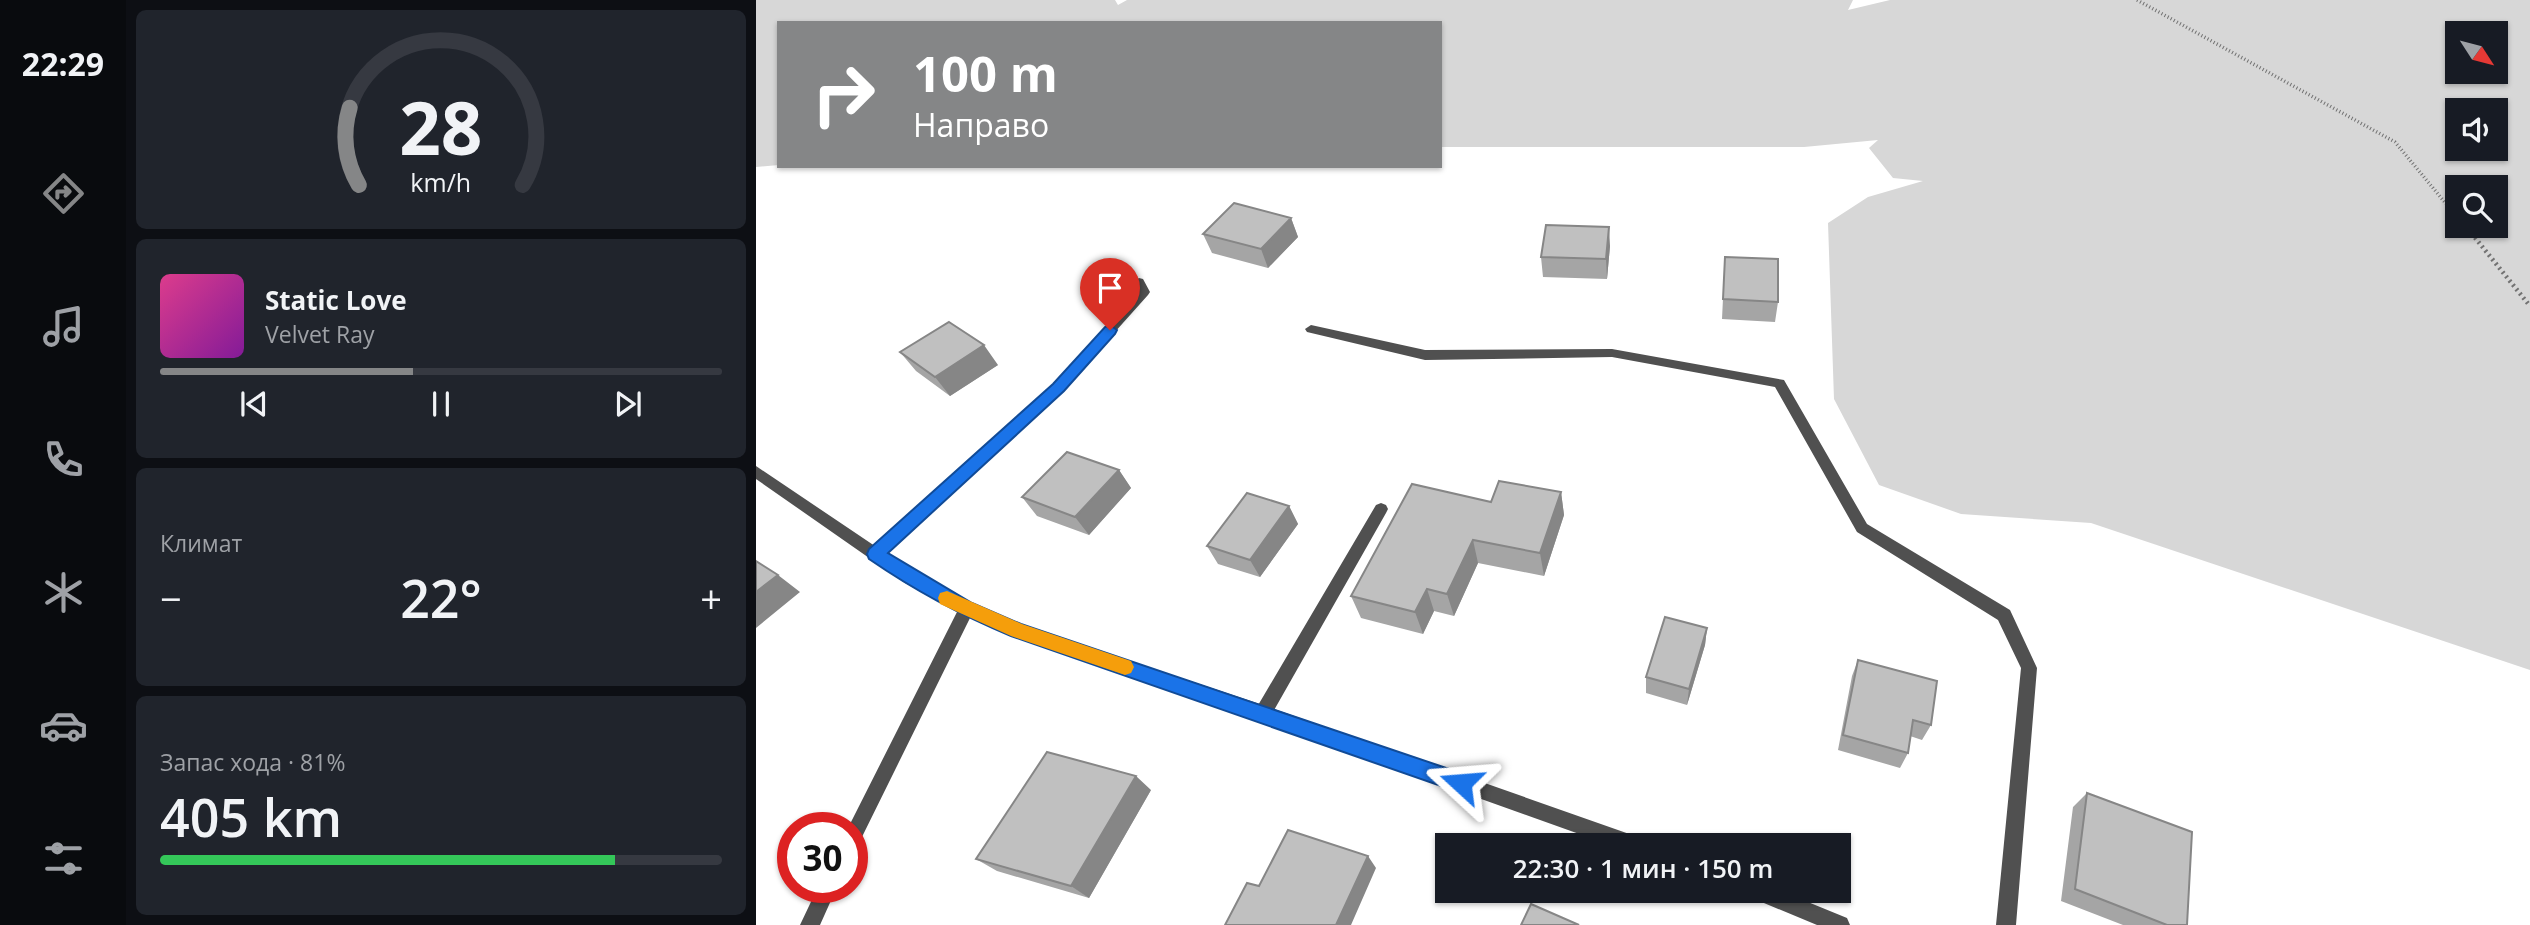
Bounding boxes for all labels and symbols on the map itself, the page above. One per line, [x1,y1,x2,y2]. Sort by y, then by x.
north arrow [2445,21,2508,84]
pin [1080,258,1140,330]
position arrow [1424,746,1498,820]
speed limit sign: 30 [777,812,868,903]

